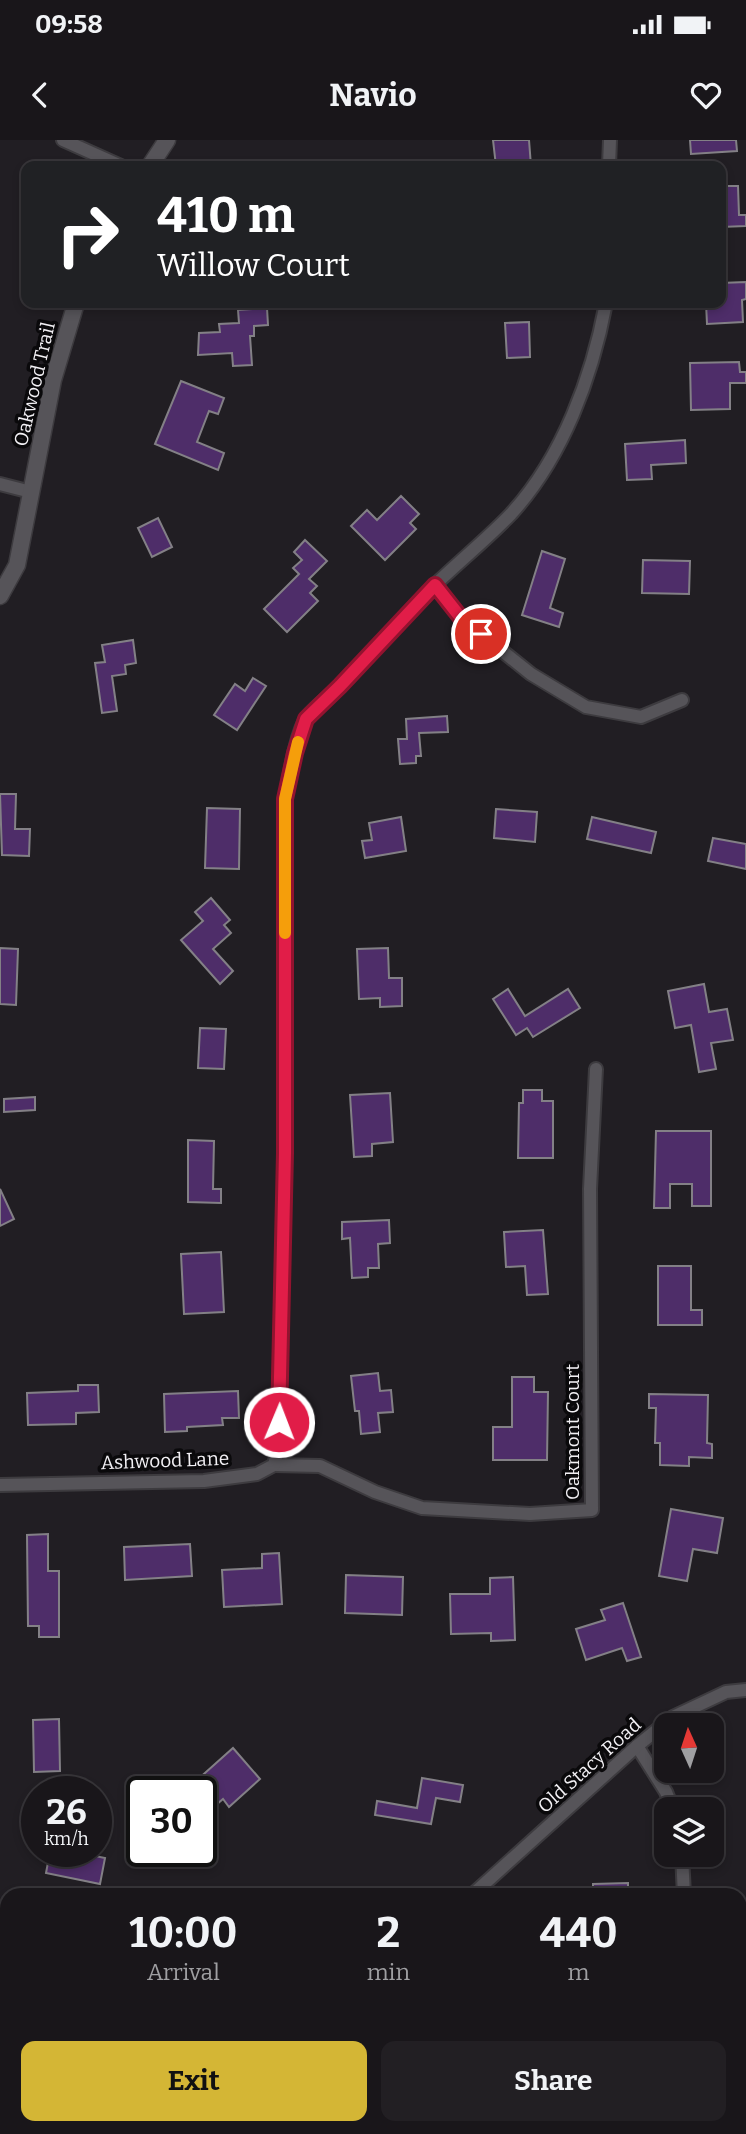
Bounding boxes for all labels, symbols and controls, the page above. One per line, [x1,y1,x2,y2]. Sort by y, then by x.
text: 09:58 [35,9,103,40]
icon: back [21,76,59,114]
text: Navio [329,76,417,114]
icon: heart [687,76,725,114]
text: 410 m [157,186,295,245]
icon: right [42,189,133,280]
text: Willow Court [157,246,350,284]
street label: Oakwood Trail [9,320,60,448]
pin [451,604,511,664]
icon: arrive [462,615,500,653]
street label: Oakmont Court [561,1364,584,1500]
position arrow [242,1385,316,1459]
street label: Ashwood Lane [100,1447,230,1474]
street label: Old Stacy Road [533,1713,646,1818]
north arrow [654,1713,724,1783]
map controls [654,1713,724,1867]
speed limit sign: 30 [126,1776,217,1867]
text: 26 [46,1791,87,1833]
button: layers [654,1797,724,1867]
text: km/h [44,1828,89,1850]
text: 10:00 [129,1908,237,1958]
text: 2 [377,1908,400,1958]
text: 440 [539,1908,618,1958]
text: Arrival [147,1958,220,1986]
text: min [367,1958,410,1986]
text: m [568,1958,589,1986]
button: Exit [21,2041,367,2121]
button: Share [381,2041,726,2121]

